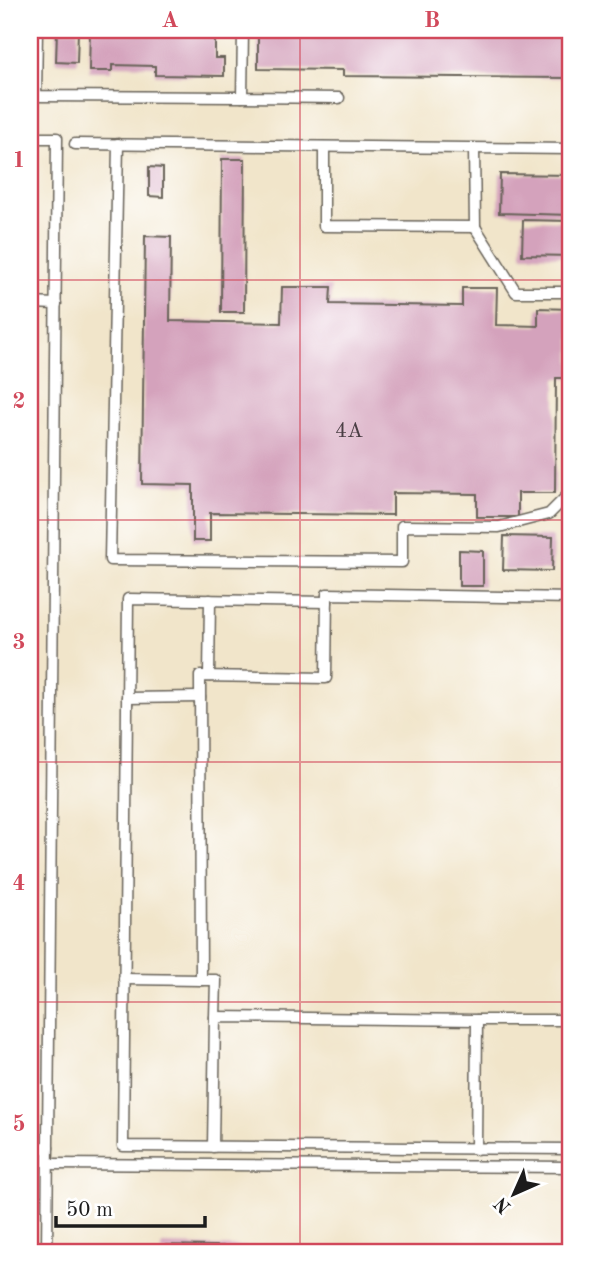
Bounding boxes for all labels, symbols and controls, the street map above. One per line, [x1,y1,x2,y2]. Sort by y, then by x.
text: A [161,9,179,32]
text: B [424,9,440,32]
text: 1 [12,149,26,172]
text: 2 [12,390,26,413]
house number: 4А [335,421,363,442]
text: 3 [12,631,26,654]
text: 4 [12,872,26,895]
text: 5 [12,1113,26,1136]
north arrow [478,1160,548,1230]
scale bar [56,1184,205,1228]
text: N [492,1192,516,1216]
text: 50 m [66,1200,113,1221]

